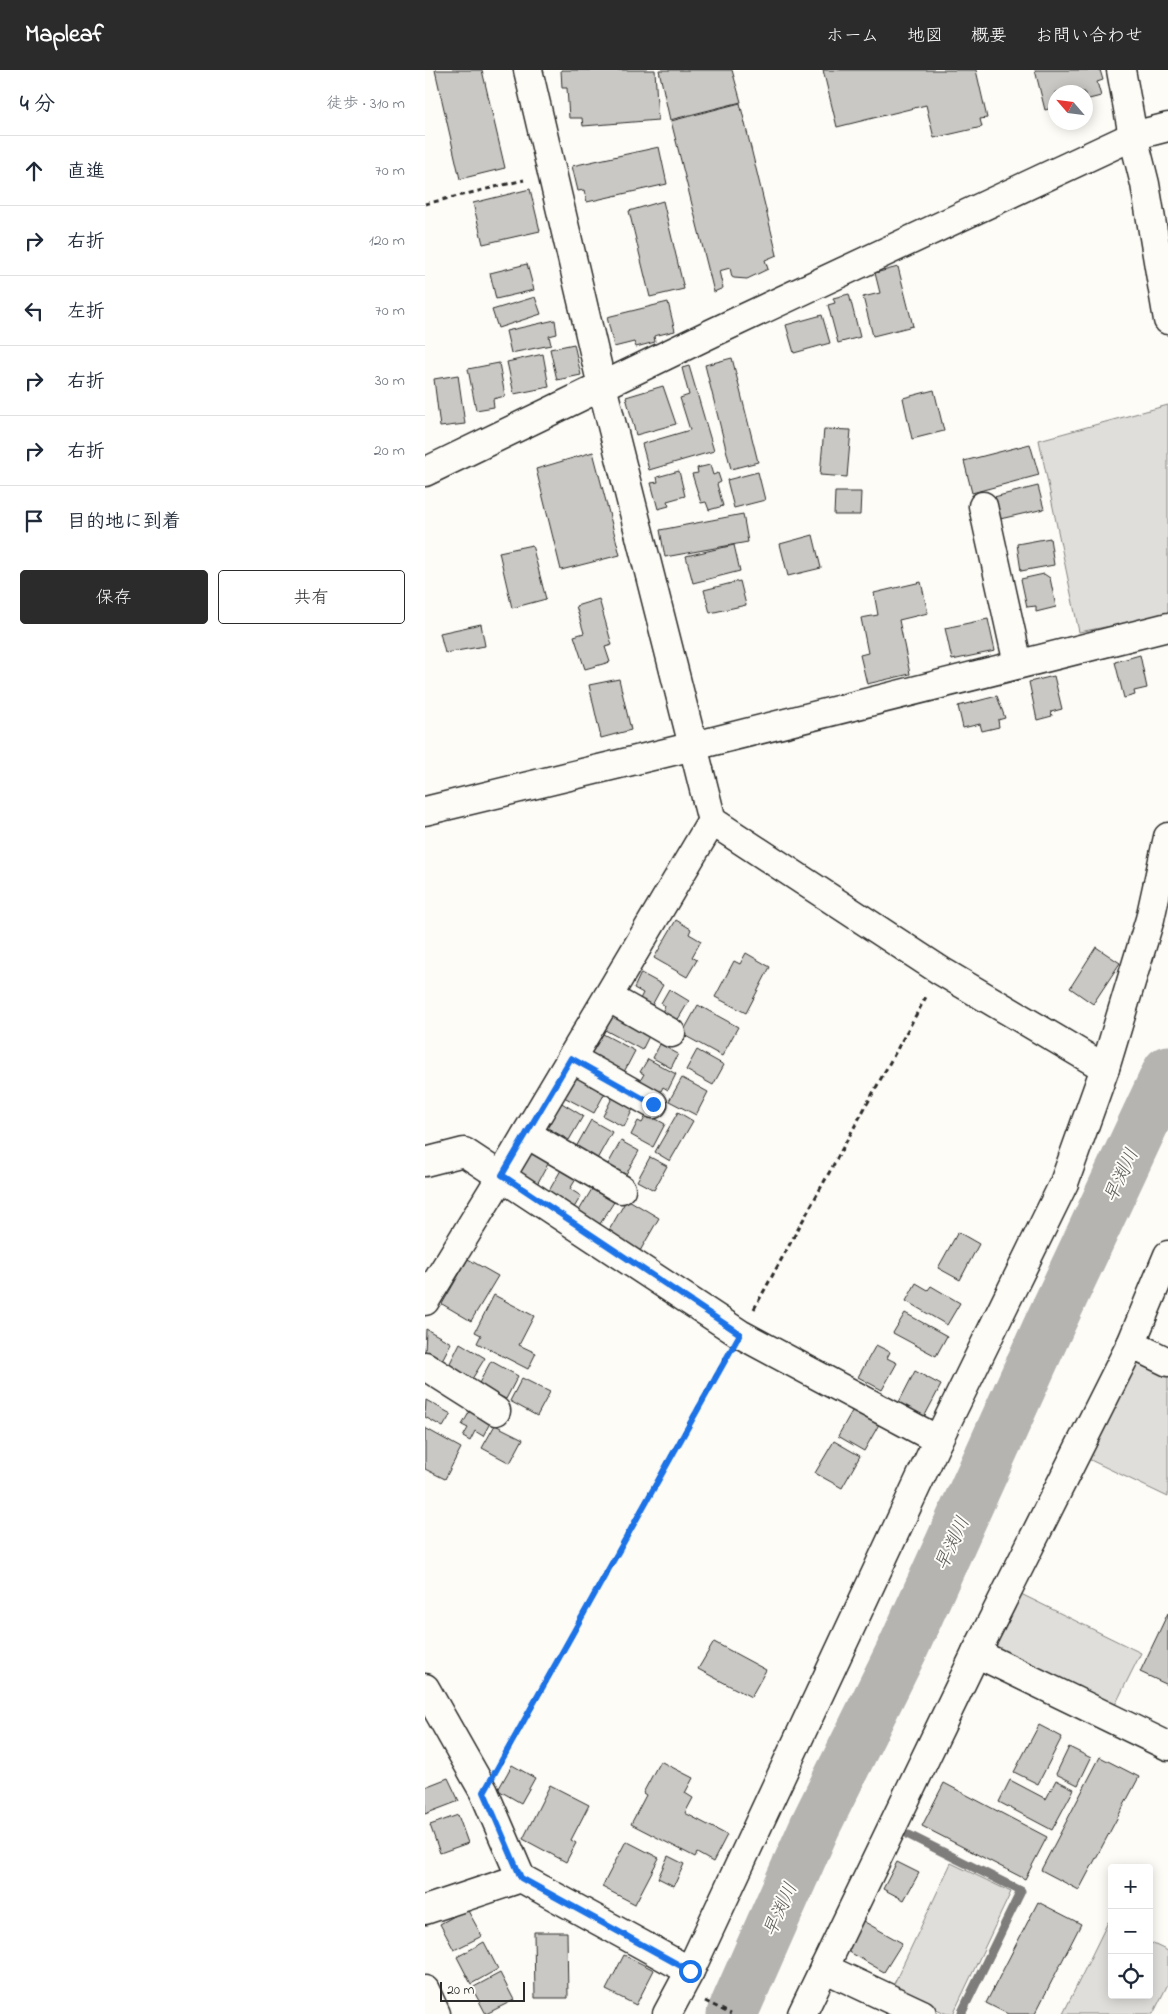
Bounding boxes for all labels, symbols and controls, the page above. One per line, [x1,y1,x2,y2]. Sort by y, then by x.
text: Mapleaf [25,18,104,53]
text: ホーム [826,24,879,50]
text: 地図 [907,24,943,50]
text: 概要 [971,24,1007,50]
text: お問い合わせ [1035,24,1143,50]
north arrow [1048,85,1093,130]
text: 4 分 [20,90,55,120]
text: 徒歩 · 310 m [327,92,405,116]
icon: ahead [20,157,48,185]
text: 直進 [67,159,105,186]
text: 70 m [375,159,405,183]
icon: right [20,227,48,255]
text: 右折 [67,229,105,256]
text: 120 m [369,229,405,253]
icon: left [20,297,48,325]
text: 左折 [67,299,105,326]
text: 70 m [375,299,405,323]
icon: right [20,367,48,395]
text: 右折 [67,369,105,396]
text: 30 m [375,369,405,393]
icon: right [20,437,48,465]
text: 右折 [67,439,105,466]
text: 20 m [374,439,405,463]
icon: arrive [20,507,48,535]
text: 目的地に到着 [67,509,181,536]
button: 保存 [20,570,208,624]
button: 共有 [218,570,405,624]
route end [642,1093,665,1116]
water label: 早渕川 [1098,1145,1147,1208]
water label: 早渕川 [929,1513,978,1576]
map controls [1108,1864,1153,1999]
button: + [1108,1864,1153,1909]
water label: 早渕川 [757,1878,805,1942]
button: − [1108,1909,1153,1954]
button: locate [1108,1954,1153,1999]
route start [679,1960,702,1983]
scale bar [440,1979,525,2002]
text: 20 m [447,1980,474,2001]

